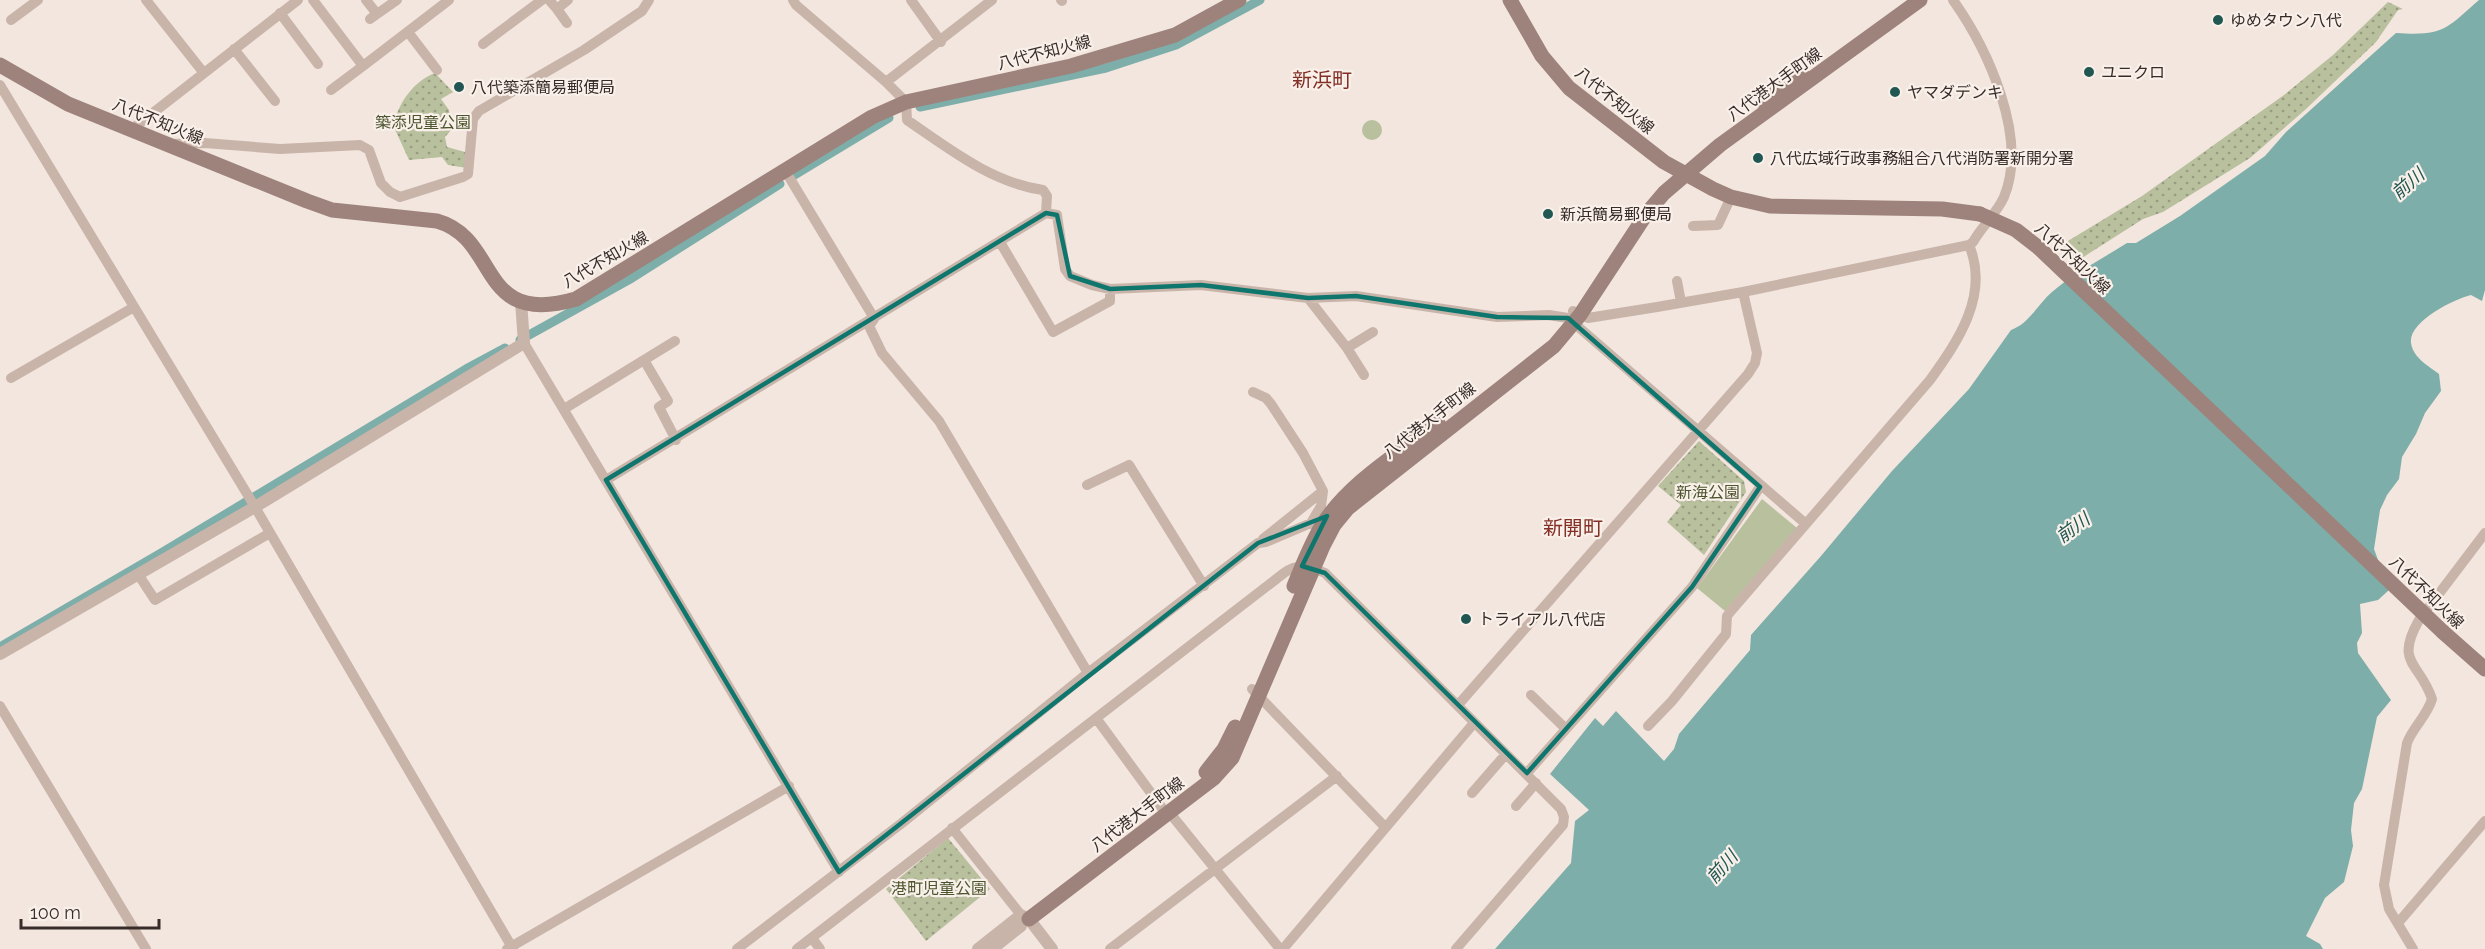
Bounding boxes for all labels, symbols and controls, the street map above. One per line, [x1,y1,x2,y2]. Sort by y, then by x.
place label: ゆめタウン八代 [2230,11,2342,30]
marker: ゆめタウン八代 [2211,13,2225,27]
street label: 八代不知火線 [995,32,1093,73]
street label: 八代港大手町線 [1723,44,1825,125]
street label: 八代不知火線 [1571,63,1658,138]
place label: ユニクロ [2101,63,2165,82]
marker: ユニクロ [2082,65,2096,79]
district label: 新浜町 [1292,68,1352,92]
place label: 八代築添簡易郵便局 [471,78,615,97]
marker: 八代築添簡易郵便局 [452,80,466,94]
place label: ヤマダデンキ [1907,83,2003,102]
marker: ヤマダデンキ [1888,85,1902,99]
street label: 八代不知火線 [110,95,206,148]
park label: 築添児童公園 [375,113,471,132]
place label: 八代広域行政事務組合八代消防署新開分署 [1770,149,2074,168]
marker: 八代広域行政事務組合八代消防署新開分署 [1751,151,1765,165]
water label: 前川 [2387,163,2430,203]
place label: 新浜簡易郵便局 [1560,205,1672,224]
marker: 新浜簡易郵便局 [1541,207,1555,221]
street label: 八代不知火線 [2031,219,2114,298]
street label: 八代不知火線 [559,227,652,292]
street label: 八代港大手町線 [1379,378,1479,462]
park label: 新海公園 [1676,483,1740,502]
water label: 前川 [2052,507,2095,547]
district label: 新開町 [1543,516,1603,540]
street label: 八代不知火線 [2386,552,2468,633]
place label: トライアル八代店 [1478,610,1606,629]
marker: トライアル八代店 [1459,612,1473,626]
street label: 八代港大手町線 [1087,773,1188,856]
water label: 前川 [1702,845,1743,887]
park label: 港町児童公園 [891,879,987,898]
scale bar [21,892,159,930]
text: 100 m [30,902,81,923]

